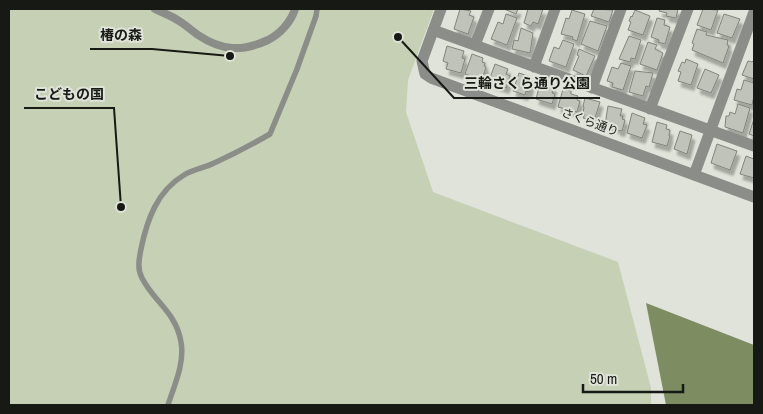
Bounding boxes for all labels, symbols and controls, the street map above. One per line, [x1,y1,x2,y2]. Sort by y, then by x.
callout: 椿の森 [90,20,152,49]
text: 椿の森 [100,26,142,44]
callout: 三輪さくら通り公園 [454,69,600,98]
text: 三輪さくら通り公園 [464,74,590,92]
callout: こどもの国 [24,79,114,108]
text: こどもの国 [34,85,104,103]
street label: さくら通り [559,104,621,140]
scale bar [583,362,683,394]
text: 50 m [590,368,617,389]

